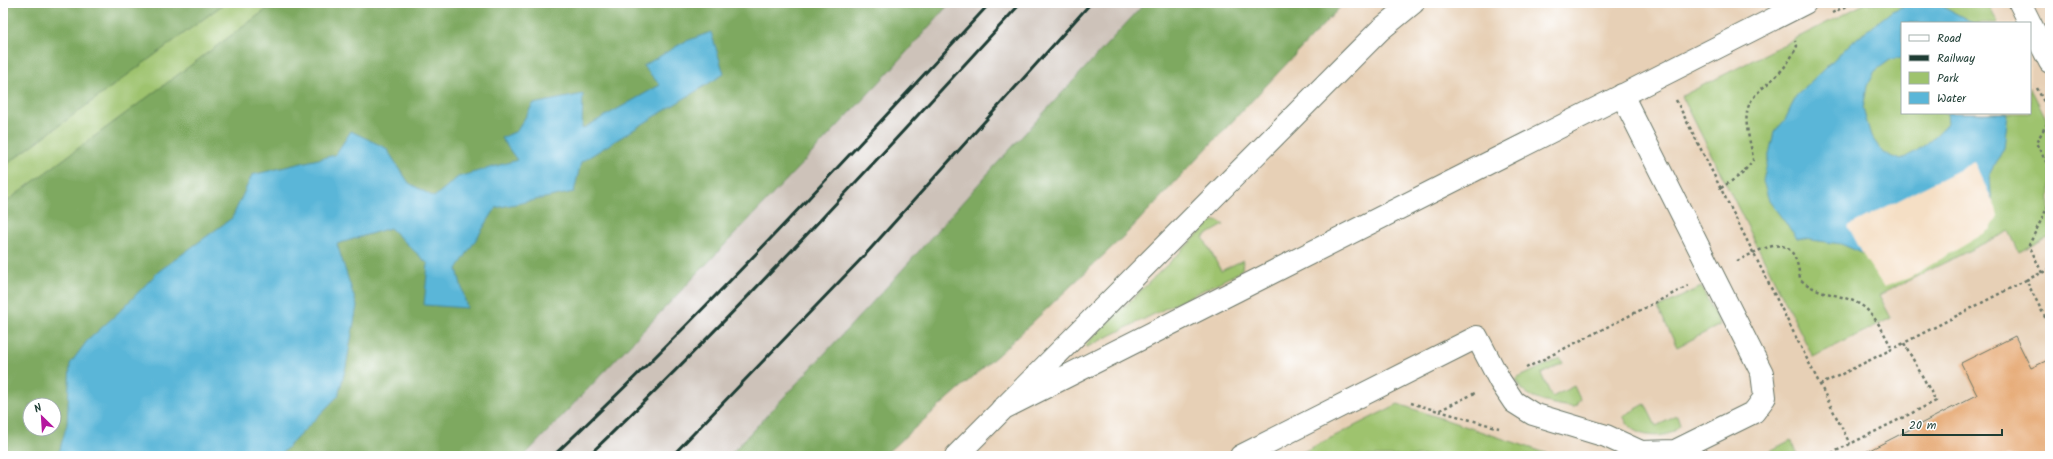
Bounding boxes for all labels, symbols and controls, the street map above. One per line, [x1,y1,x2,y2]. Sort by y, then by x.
legend [1901,22,2031,114]
text: Road [1937,29,1962,48]
text: Railway [1937,49,1975,68]
text: Park [1937,69,1959,88]
text: Water [1937,89,1967,108]
north arrow [22,397,62,437]
text: N [31,399,45,418]
scale bar [1903,411,2002,437]
text: 20 m [1909,416,1937,435]

